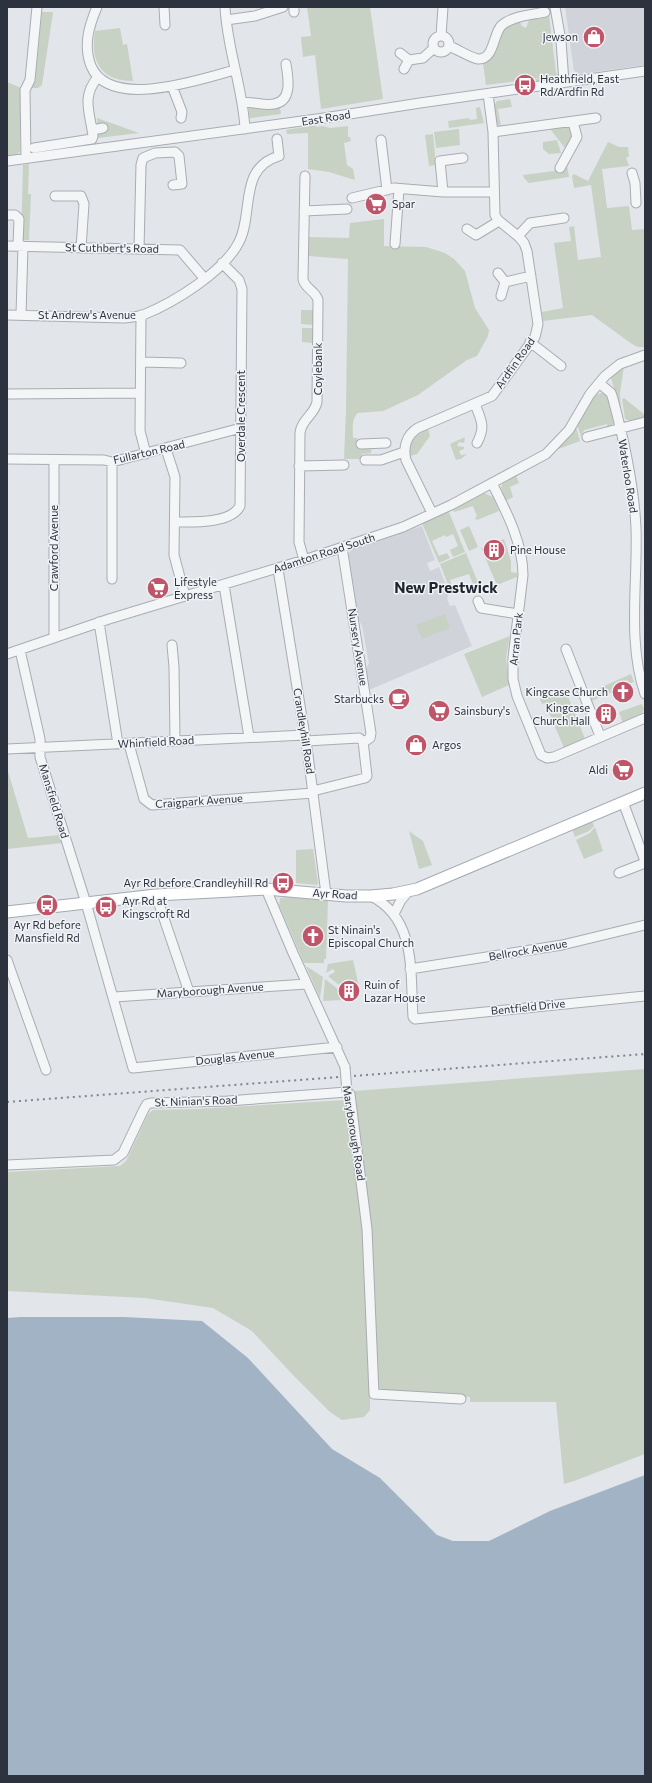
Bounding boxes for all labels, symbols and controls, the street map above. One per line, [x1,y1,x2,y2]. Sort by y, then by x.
shop icon: Jewson [581,24,607,50]
place label: Jewson [542,30,578,44]
bus stop icon: Heathfield, East Rd/Ardfin Rd [512,72,538,98]
place label: Heathfield, East Rd/Ardfin Rd [540,72,620,98]
street label: East Road [300,107,351,128]
supermarket icon: Spar [363,191,389,217]
place label: Spar [392,197,416,210]
street label: St Cuthbert's Road [65,240,159,255]
street label: St Andrew's Avenue [38,308,136,321]
street label: Ardfin Road [492,335,537,391]
street label: Coylebank [311,343,324,395]
street label: Overdale Crescent [234,370,247,462]
street label: Fullarton Road [112,437,186,466]
street label: Waterloo Road [616,438,641,514]
street label: Crawford Avenue [47,505,60,591]
street label: Adamton Road South [271,530,376,575]
building icon: Pine House [481,537,507,563]
place label: Pine House [510,543,566,556]
supermarket icon: Lifestyle Express [145,575,171,601]
place label: Lifestyle Express [174,575,217,601]
district label: New Prestwick [394,578,498,596]
street label: Nursery Avenue [346,607,371,687]
street label: Arran Park [506,612,525,666]
church icon: Kingcase Church [610,679,636,705]
place label: Kingcase Church [526,685,608,698]
cafe icon: Starbucks [386,686,412,712]
street label: Crandleyhill Road [291,687,318,775]
place label: Starbucks [334,692,384,705]
supermarket icon: Sainsbury's [426,698,452,724]
place label: Kingcase Church Hall [532,701,590,727]
building icon: Kingcase Church Hall [593,701,619,727]
place label: Sainsbury's [454,704,510,717]
shop icon: Argos [403,732,429,758]
street label: Whinfield Road [117,733,195,750]
place label: Argos [432,738,461,751]
supermarket icon: Aldi [610,757,636,783]
street label: Mansfield Road [37,762,72,840]
place label: Aldi [588,763,608,776]
street label: Craigpark Avenue [155,791,243,810]
bus stop icon: Ayr Rd before Crandleyhill Rd [270,870,296,896]
place label: Ayr Rd before Crandleyhill Rd [124,876,268,889]
street label: Ayr Road [312,885,358,902]
bus stop icon: Ayr Rd before Mansfield Rd [34,892,60,918]
bus stop icon: Ayr Rd at Kingscroft Rd [93,894,119,920]
place label: Ayr Rd at Kingscroft Rd [122,894,190,920]
place label: Ayr Rd before Mansfield Rd [13,918,81,944]
church icon: St Ninain's Episcopal Church [300,923,326,949]
place label: St Ninain's Episcopal Church [328,923,414,949]
street label: Bellrock Avenue [488,936,568,963]
building icon: Ruin of Lazar House [336,978,362,1004]
place label: Ruin of Lazar House [364,978,426,1004]
street label: Maryborough Avenue [156,979,264,1000]
street label: Bentfield Drive [490,996,566,1017]
street label: Douglas Avenue [195,1046,275,1067]
street label: Maryborough Road [341,1084,368,1182]
street label: St. Ninian's Road [154,1093,238,1108]

